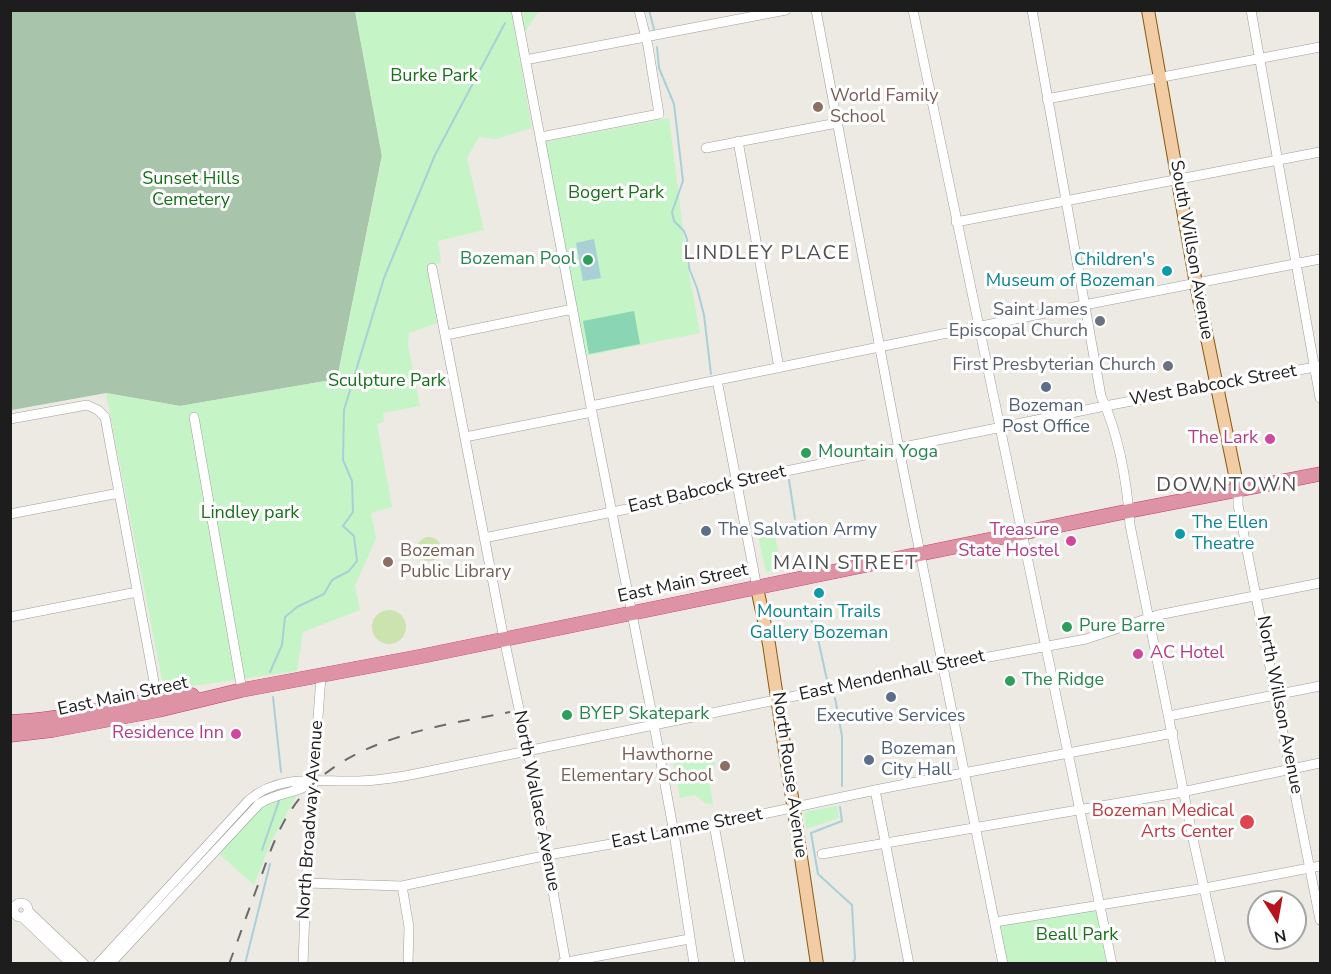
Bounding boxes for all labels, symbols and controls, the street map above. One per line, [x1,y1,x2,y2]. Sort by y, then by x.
park label: Burke Park [390,66,478,88]
place label: World Family School [830,86,939,128]
marker: World Family School [811,100,825,114]
street label: South Willson Avenue [1165,159,1217,341]
park label: Sunset Hills Cemetery [142,169,240,212]
park label: Bogert Park [568,183,664,205]
district label: LINDLEY PLACE [683,242,851,266]
place label: Bozeman Pool [460,249,576,271]
place label: Children's Museum of Bozeman [986,250,1155,292]
marker: Bozeman Pool [581,253,595,267]
marker: Children's Museum of Bozeman [1160,264,1174,278]
place label: Saint James Episcopal Church [949,300,1088,342]
marker: Saint James Episcopal Church [1093,314,1107,328]
place label: First Presbyterian Church [952,355,1156,377]
marker: First Presbyterian Church [1161,359,1175,373]
street label: West Babcock Street [1128,361,1298,411]
park label: Sculpture Park [328,371,446,393]
marker: Bozeman Post Office [1039,380,1053,394]
place label: Bozeman Post Office [1002,396,1090,438]
place label: The Lark [1188,428,1258,450]
marker: The Lark [1263,432,1277,446]
place label: Mountain Yoga [818,442,938,464]
marker: Mountain Yoga [799,446,813,460]
street label: East Babcock Street [626,461,788,519]
district label: DOWNTOWN [1156,474,1298,498]
park label: Lindley park [201,503,299,525]
place label: The Ellen Theatre [1192,513,1268,556]
place label: The Salvation Army [718,520,877,542]
place label: Treasure State Hostel [958,520,1059,562]
marker: The Salvation Army [699,524,713,538]
marker: The Ellen Theatre [1173,527,1187,541]
marker: Treasure State Hostel [1064,534,1078,548]
place label: Bozeman Public Library [400,541,511,584]
district label: MAIN STREET [773,552,919,576]
marker: Bozeman Public Library [381,555,395,569]
street label: East Main Street [616,560,750,608]
marker: Mountain Trails Gallery Bozeman [812,586,826,600]
place label: Mountain Trails Gallery Bozeman [750,602,888,644]
street label: North Willson Avenue [1251,614,1307,796]
place label: Pure Barre [1079,616,1165,638]
marker: Pure Barre [1060,620,1074,634]
place label: AC Hotel [1150,643,1224,665]
street label: East Mendenhall Street [797,646,987,706]
marker: AC Hotel [1131,647,1145,661]
place label: The Ridge [1022,670,1104,692]
street label: East Main Street [56,673,190,721]
marker: The Ridge [1003,674,1017,688]
marker: Executive Services [884,690,898,704]
street label: North Rouse Avenue [767,691,811,859]
place label: BYEP Skatepark [579,704,709,726]
place label: Executive Services [816,706,966,728]
marker: BYEP Skatepark [560,708,574,722]
street label: North Wallace Avenue [508,709,564,893]
street label: North Broadway Avenue [293,720,329,920]
place label: Residence Inn [112,723,224,745]
marker: Residence Inn [229,727,243,741]
place label: Bozeman City Hall [881,739,956,782]
place label: Hawthorne Elementary School [561,745,713,788]
marker: Bozeman City Hall [862,753,876,767]
marker: Hawthorne Elementary School [718,759,732,773]
place label: Bozeman Medical Arts Center [1092,801,1234,844]
street label: East Lamme Street [610,804,764,854]
marker: Bozeman Medical Arts Center [1238,813,1256,831]
north arrow [1247,890,1307,950]
text: N [1272,924,1288,948]
park label: Beall Park [1036,925,1118,947]

